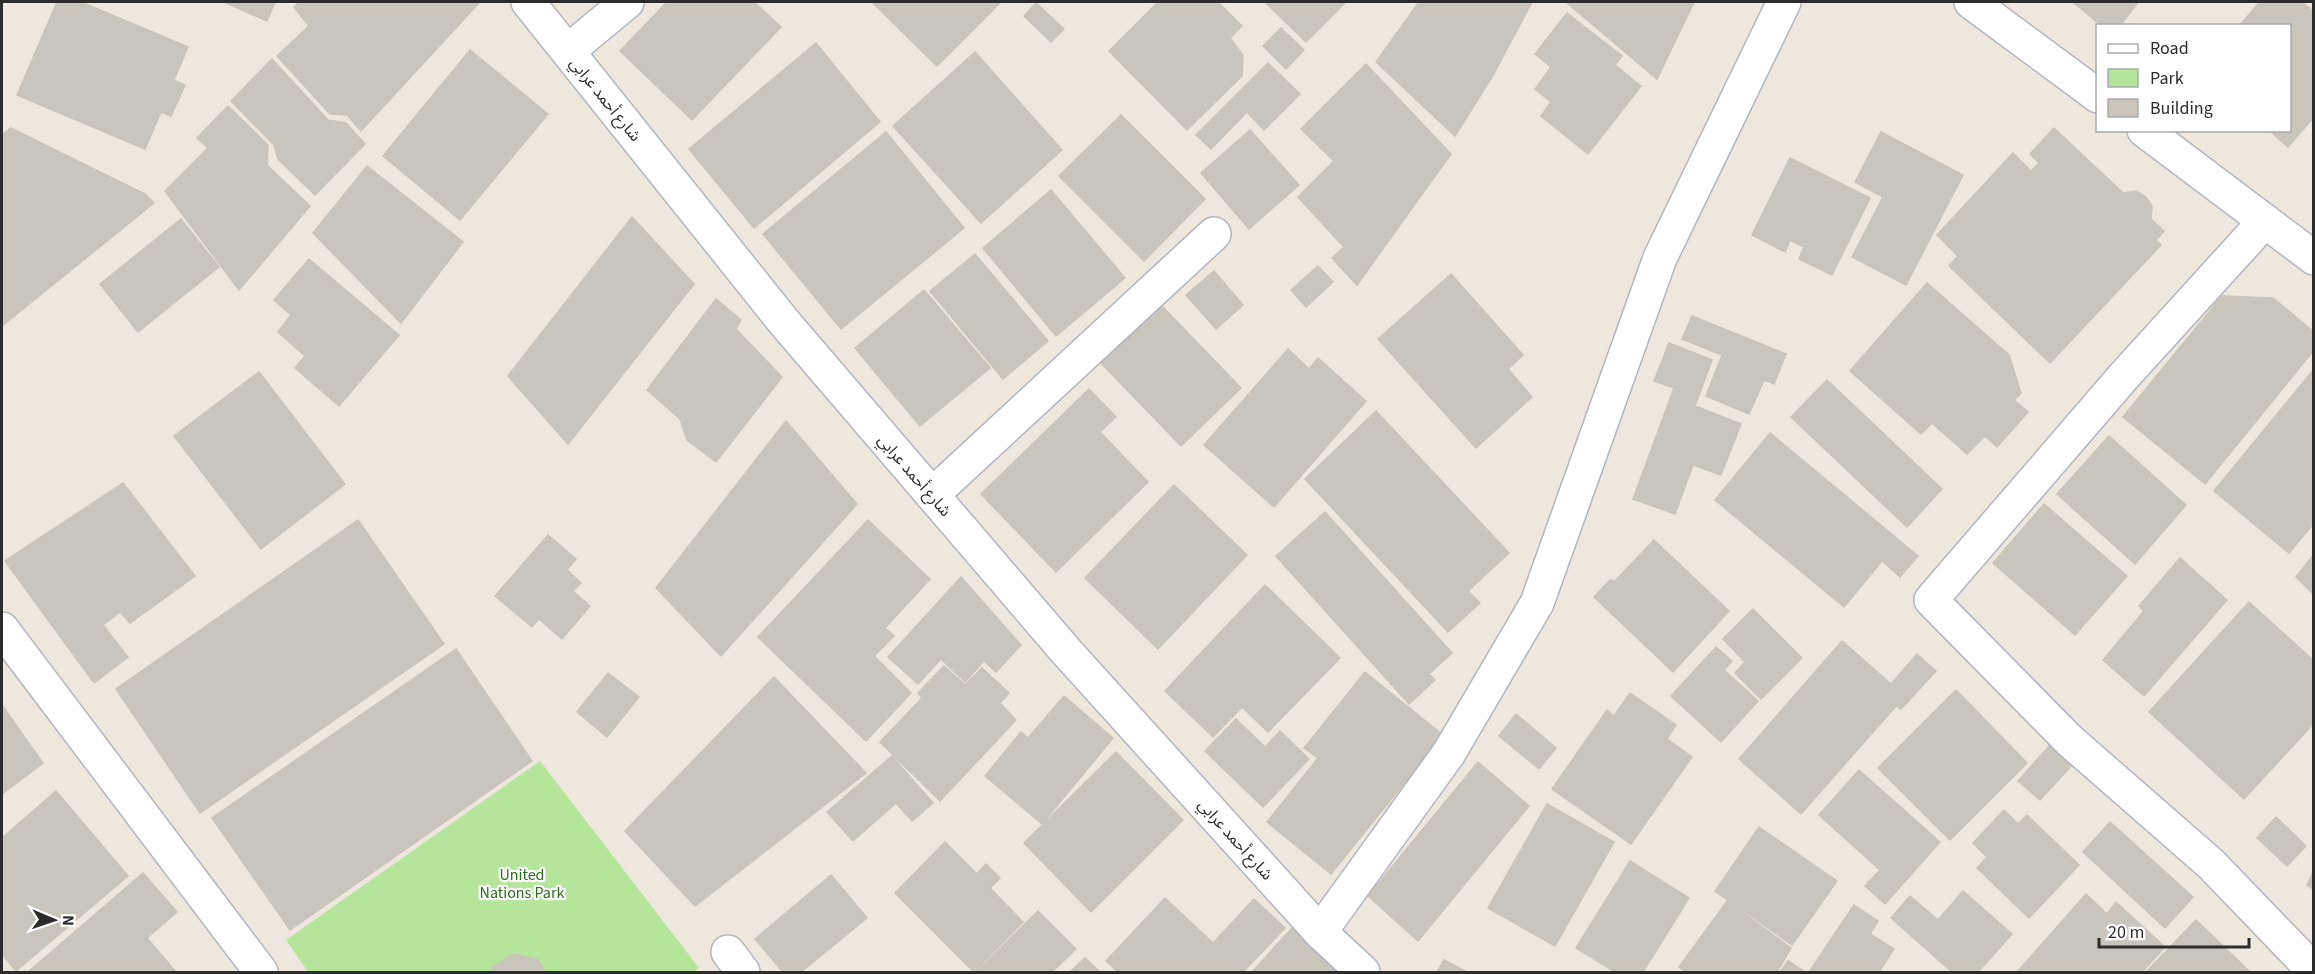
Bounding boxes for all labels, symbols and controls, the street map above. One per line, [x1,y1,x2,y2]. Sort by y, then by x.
legend [2096,24,2291,132]
text: Road [2150,36,2189,61]
street label: شارع أحمد عرابي [564,53,646,147]
text: Park [2150,66,2184,91]
text: Building [2150,96,2213,121]
street label: شارع أحمد عرابي [872,430,956,522]
street label: شارع أحمد عرابي [1192,794,1278,886]
park label: United Nations Park [480,864,564,904]
north arrow [24,890,84,950]
scale bar [2099,911,2249,949]
text: N [57,915,79,926]
text: 20 m [2108,920,2144,945]

